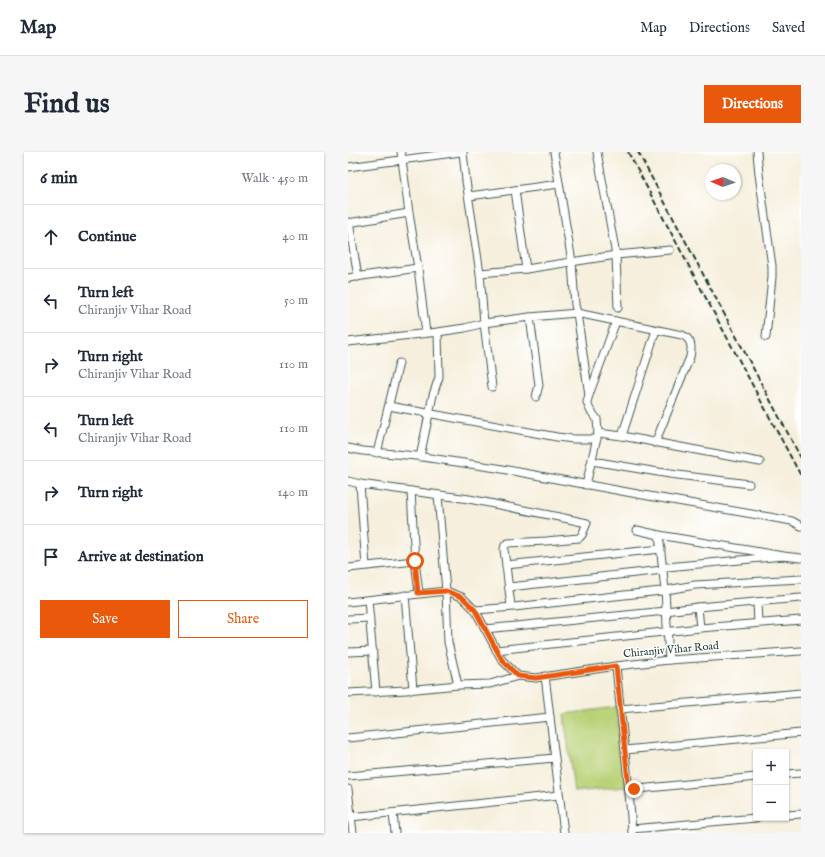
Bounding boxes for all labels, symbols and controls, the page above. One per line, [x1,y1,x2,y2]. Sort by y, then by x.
text: Map [20,16,56,40]
text: Map [640,19,667,37]
text: Directions [689,19,750,37]
text: Saved [772,19,805,37]
button: Directions [704,85,801,123]
text: Find us [24,87,110,122]
north arrow [705,164,741,200]
text: 6 min [40,168,78,189]
text: Walk · 450 m [241,170,308,187]
icon: ahead [40,226,62,248]
text: Continue [78,227,136,246]
text: 40 m [282,228,308,245]
text: Turn left [78,283,134,302]
icon: left [40,290,62,312]
text: 50 m [284,292,308,309]
text: Chiranjiv Vihar Road [78,302,192,319]
text: Turn right [78,347,143,366]
icon: right [40,354,62,376]
text: 110 m [279,356,308,373]
text: Chiranjiv Vihar Road [78,366,192,383]
text: Turn left [78,411,134,430]
icon: left [40,418,62,440]
text: 110 m [279,420,308,437]
text: Chiranjiv Vihar Road [78,430,192,447]
icon: right [40,482,62,504]
text: Turn right [78,483,143,502]
text: 140 m [278,484,308,501]
icon: arrive [40,546,62,568]
text: Arrive at destination [78,547,204,566]
route start [406,552,424,570]
button: Save [40,600,170,638]
button: Share [178,600,308,638]
street label: Chiranjiv Vihar Road [623,639,720,661]
map controls [753,749,789,821]
button: + [753,749,789,785]
route end [625,780,643,798]
button: − [753,785,789,821]

